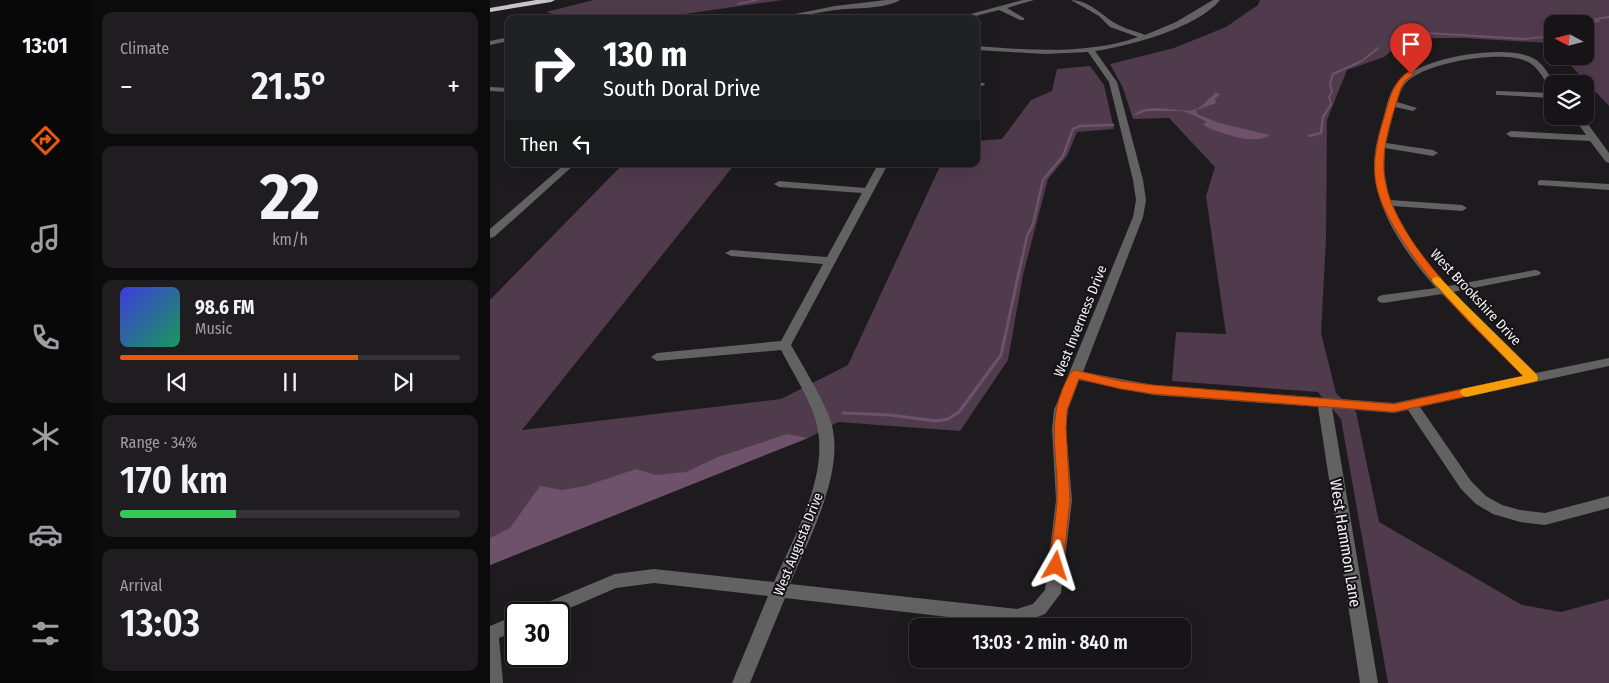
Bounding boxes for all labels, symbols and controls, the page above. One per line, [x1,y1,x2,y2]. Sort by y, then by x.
north arrow [1544,15,1594,65]
map controls [1544,15,1594,125]
pin [1390,23,1432,74]
icon: arrive [1397,30,1425,58]
text: 13:01 [22,32,68,59]
text: 130 m [603,33,687,75]
icon: right [520,35,585,100]
text: Climate [120,39,169,58]
text: 21.5° [251,63,329,109]
text: − [120,70,133,103]
text: + [447,70,460,103]
text: South Doral Drive [603,75,760,102]
button: layers [1544,75,1594,125]
icon: directions [28,123,63,158]
icon: left [568,130,596,158]
text: Then [520,133,558,156]
text: 22 [260,158,320,236]
icon: music [28,221,63,256]
text: km/h [272,230,308,249]
street label: West Brookshire Drive [1427,246,1525,349]
street label: West Inverness Drive [1050,263,1111,380]
text: 98.6 FM [195,296,254,319]
text: Music [195,319,232,338]
icon: phone [28,320,63,355]
icon: previous [163,368,191,396]
icon: pause [276,368,304,396]
icon: next [389,368,417,396]
icon: climate [28,419,63,454]
text: Range · 34% [120,433,197,452]
text: 170 km [120,457,228,503]
street label: West Hammon Lane [1326,478,1365,609]
street label: West Augusta Drive [770,490,827,598]
icon: car [28,517,63,552]
position arrow [1029,539,1081,591]
text: Arrival [120,576,162,595]
text: 13:03 [120,600,200,646]
speed limit sign: 30 [505,602,570,667]
icon: filters [28,616,63,651]
text: 13:03 · 2 min · 840 m [972,631,1128,654]

